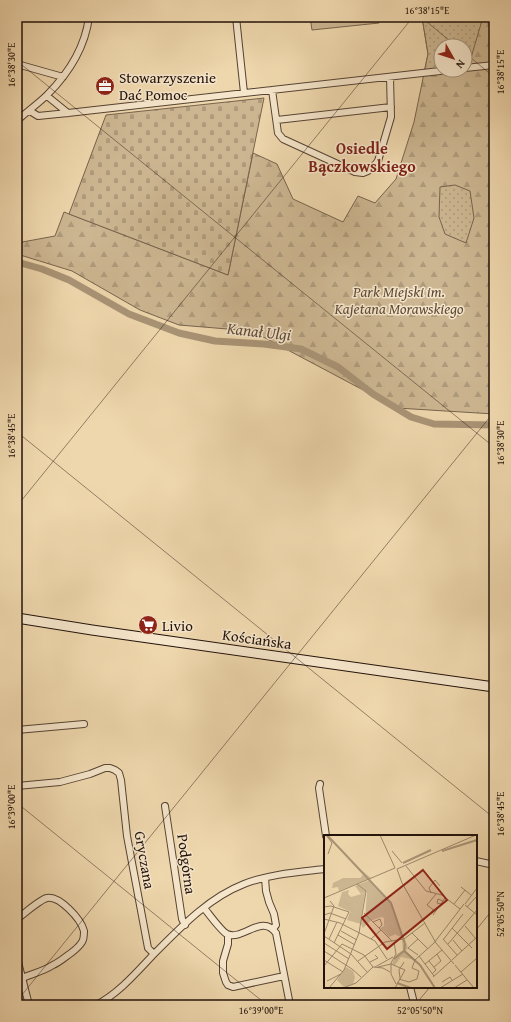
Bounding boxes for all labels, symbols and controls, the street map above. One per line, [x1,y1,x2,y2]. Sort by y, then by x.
text: 16°38'15"E [405,3,449,18]
north arrow [433,38,473,78]
text: 16°38'30"E [4,43,19,87]
text: 16°38'15"E [493,50,508,94]
text: N [452,56,469,73]
place label: Stowarzyszenie Dać Pomoc [119,67,216,105]
office icon: Stowarzyszenie Dać Pomoc [94,75,116,97]
district label: Osiedle Bączkowskiego [308,136,416,178]
park label: Park Miejski im. Kajetana Morawskiego [334,281,464,319]
water label: Kanał Ulgi [225,316,292,346]
text: 16°38'45"E [4,414,19,458]
text: 16°38'30"E [493,421,508,465]
supermarket icon: Livio [137,614,159,636]
place label: Livio [162,615,193,636]
street label: Kościańska [221,624,293,654]
text: 16°39'00"E [4,785,19,829]
text: 16°38'45"E [493,792,508,836]
street label: Gryczana [130,829,160,891]
street label: Podgórna [172,833,202,895]
inset map [324,835,477,988]
text: 52°05'50"N [493,891,508,937]
text: 16°39'00"E [239,1003,283,1018]
text: 52°05'50"N [397,1003,443,1018]

